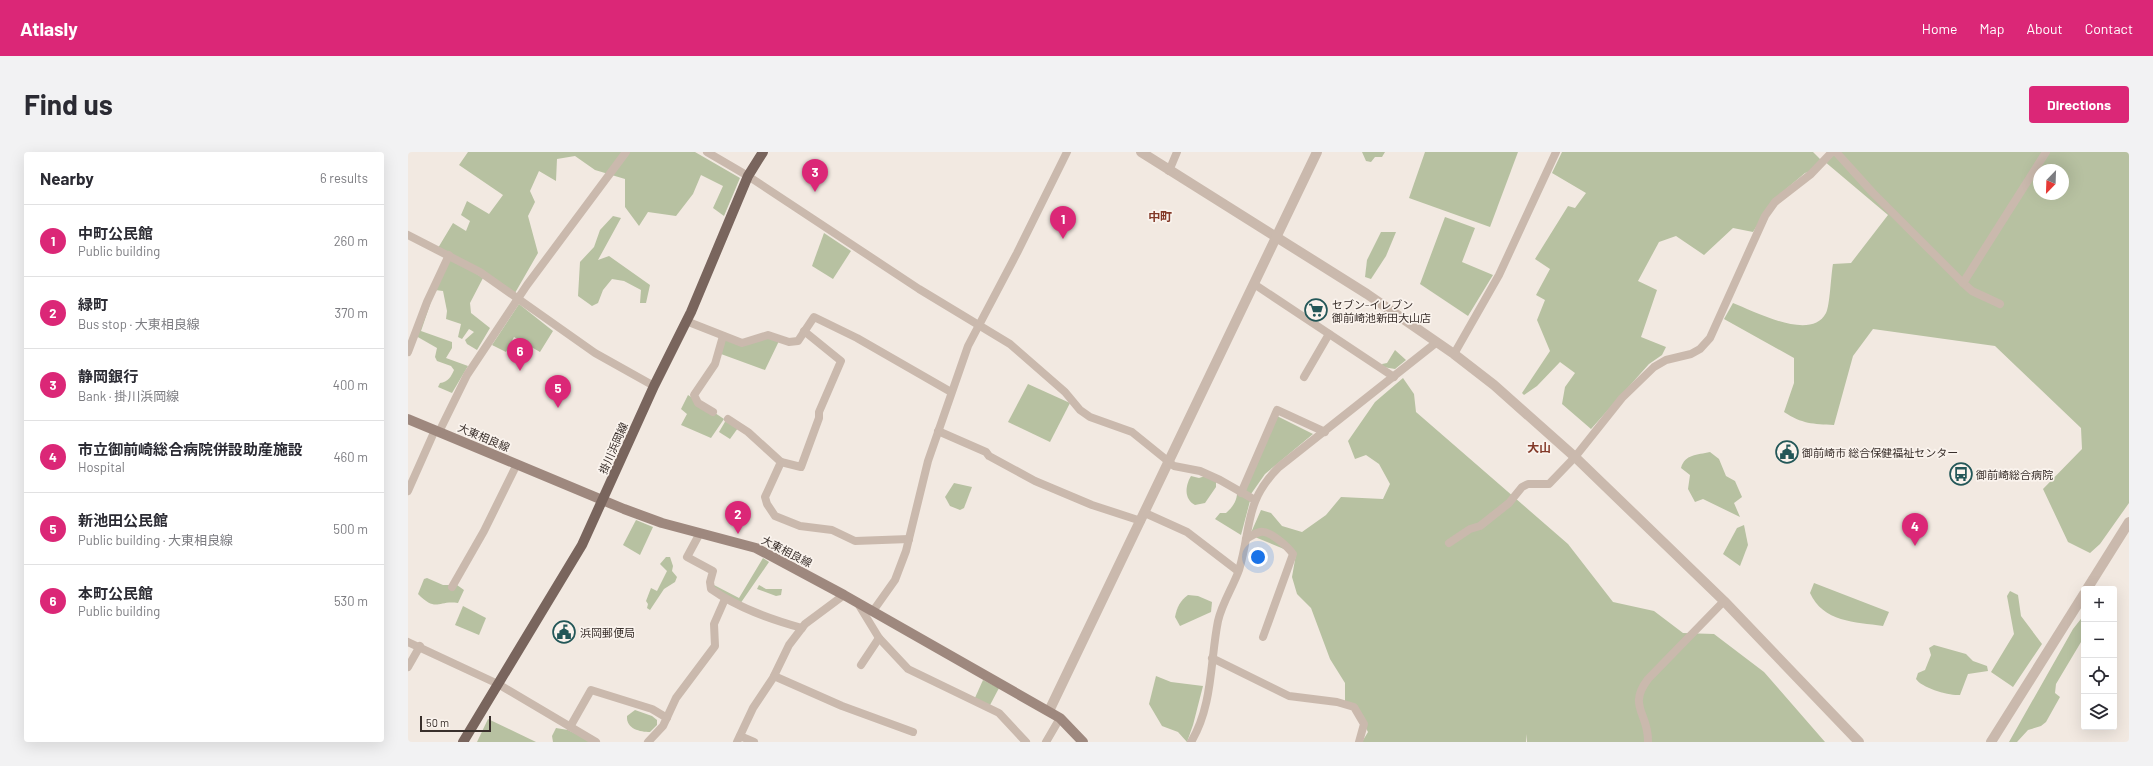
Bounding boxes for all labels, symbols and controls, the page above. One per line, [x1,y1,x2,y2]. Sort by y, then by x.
text: Atlasly [20,17,78,40]
text: Home [1922,20,1958,37]
text: Map [1980,20,2004,37]
text: About [2026,20,2063,37]
text: Contact [2085,20,2133,37]
button: Directions [2029,86,2129,123]
text: Find us [24,87,113,121]
pin: 3 [802,159,828,192]
north arrow [2033,164,2069,200]
text: Nearby [40,168,94,188]
text: 6 results [320,170,368,186]
pin: 1 [1050,206,1076,239]
district label: 中町 [1148,209,1172,223]
text: 中町公民館 [78,224,153,242]
text: 1 [51,233,55,249]
text: 260 m [334,233,368,249]
text: Public building [78,243,160,259]
text: 緑町 [78,295,108,313]
supermarket icon: セブン‐イレブン 御前崎池新田大山店 [1303,297,1329,323]
place label: セブン‐イレブン 御前崎池新田大山店 [1331,298,1431,324]
text: 2 [49,305,57,321]
text: 370 m [334,305,368,321]
text: Bus stop · 大東相良線 [78,316,200,332]
pin: 6 [507,338,533,371]
text: 静岡銀行 [78,367,138,385]
pin: 5 [545,375,571,408]
text: 3 [49,377,57,393]
text: 400 m [333,377,368,393]
text: Bank · 掛川浜岡線 [78,388,179,404]
street label: 大東相良線 [456,420,512,454]
street label: 掛川浜岡線 [596,420,630,476]
public building icon: 御前崎市 総合保健福祉センター [1774,439,1800,465]
text: 市立御前崎総合病院併設助産施設 [78,440,303,458]
district label: 大山 [1527,440,1551,454]
place label: 御前崎市 総合保健福祉センター [1801,446,1958,459]
text: 4 [49,449,57,465]
text: 460 m [333,449,368,465]
text: Hospital [78,459,125,475]
bus stop icon: 御前崎総合病院 [1948,461,1974,487]
place label: 御前崎総合病院 [1975,468,2053,481]
pin: 2 [725,501,751,534]
text: 新池田公民館 [78,511,168,529]
pin: 4 [1902,513,1928,546]
text: 5 [49,521,57,537]
text: 500 m [333,521,368,537]
text: Public building · 大東相良線 [78,532,233,548]
street label: 大東相良線 [760,533,814,569]
your location [1248,547,1268,567]
text: 本町公民館 [78,584,153,602]
map controls [2081,586,2117,730]
button: + [2081,586,2117,622]
text: 6 [50,593,56,609]
text: 530 m [334,593,368,609]
text: Public building [78,603,160,619]
public building icon: 浜岡郵便局 [551,619,577,645]
button: − [2081,622,2117,658]
place label: 浜岡郵便局 [580,626,635,639]
button: locate [2081,658,2117,694]
button: layers [2081,694,2117,730]
scale bar [420,714,491,733]
text: 50 m [426,716,449,729]

